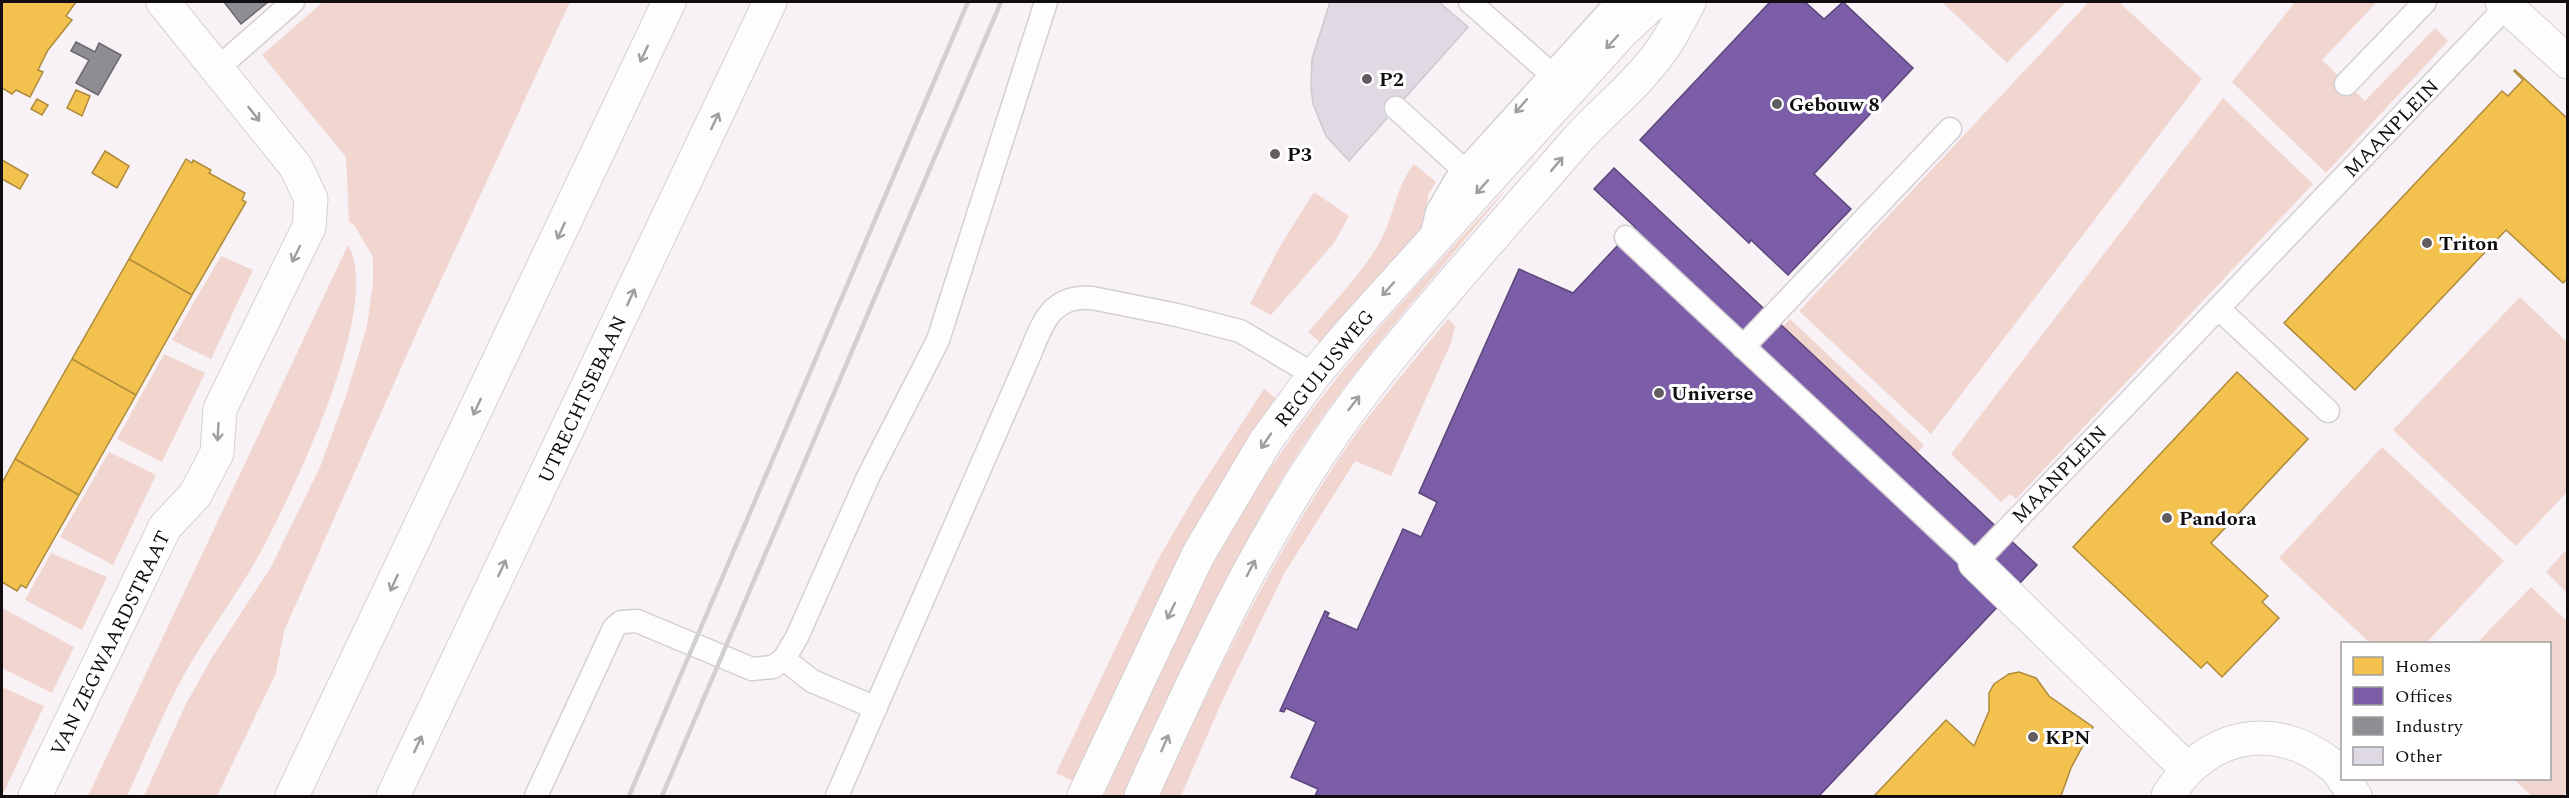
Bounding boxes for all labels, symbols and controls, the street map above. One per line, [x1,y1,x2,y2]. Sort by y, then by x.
one-way arrow [1605,35,1619,50]
one-way arrow [638,45,650,63]
place label: P2 [1379,65,1404,95]
marker: P2 [1360,72,1374,86]
street label: MAANPLEIN [2337,73,2446,185]
place label: Gebouw 8 [1789,90,1880,120]
marker: Gebouw 8 [1770,97,1784,111]
one-way arrow [1514,98,1528,113]
one-way arrow [248,106,261,122]
one-way arrow [709,112,721,130]
place label: P3 [1287,140,1312,170]
marker: P3 [1268,147,1282,161]
one-way arrow [1550,157,1564,172]
one-way arrow [1475,179,1489,194]
one-way arrow [554,221,566,239]
place label: Triton [2439,229,2499,259]
marker: Triton [2420,236,2434,250]
one-way arrow [289,245,301,263]
one-way arrow [1381,281,1395,296]
one-way arrow [626,288,638,306]
street label: REGULUSWEG [1268,303,1382,434]
street label: UTRECHTSEBAAN [531,311,635,488]
place label: Universe [1671,379,1753,409]
marker: Universe [1652,386,1666,400]
one-way arrow [1347,395,1360,411]
one-way arrow [471,397,483,415]
street label: MAANPLEIN [2005,419,2114,531]
one-way arrow [213,421,224,441]
one-way arrow [1260,432,1272,448]
place label: Pandora [2179,504,2257,534]
marker: Pandora [2160,511,2174,525]
street label: VAN ZEGWAARDSTRAAT [43,526,179,761]
one-way arrow [497,559,509,577]
one-way arrow [1246,560,1257,578]
one-way arrow [387,574,399,592]
one-way arrow [1165,601,1176,619]
legend [2341,642,2551,780]
text: Homes [2395,653,2451,680]
text: Offices [2395,683,2453,710]
text: Industry [2395,713,2464,740]
place label: KPN [2045,723,2090,753]
marker: KPN [2026,730,2040,744]
one-way arrow [413,735,425,753]
one-way arrow [1159,735,1171,753]
text: Other [2395,743,2442,770]

